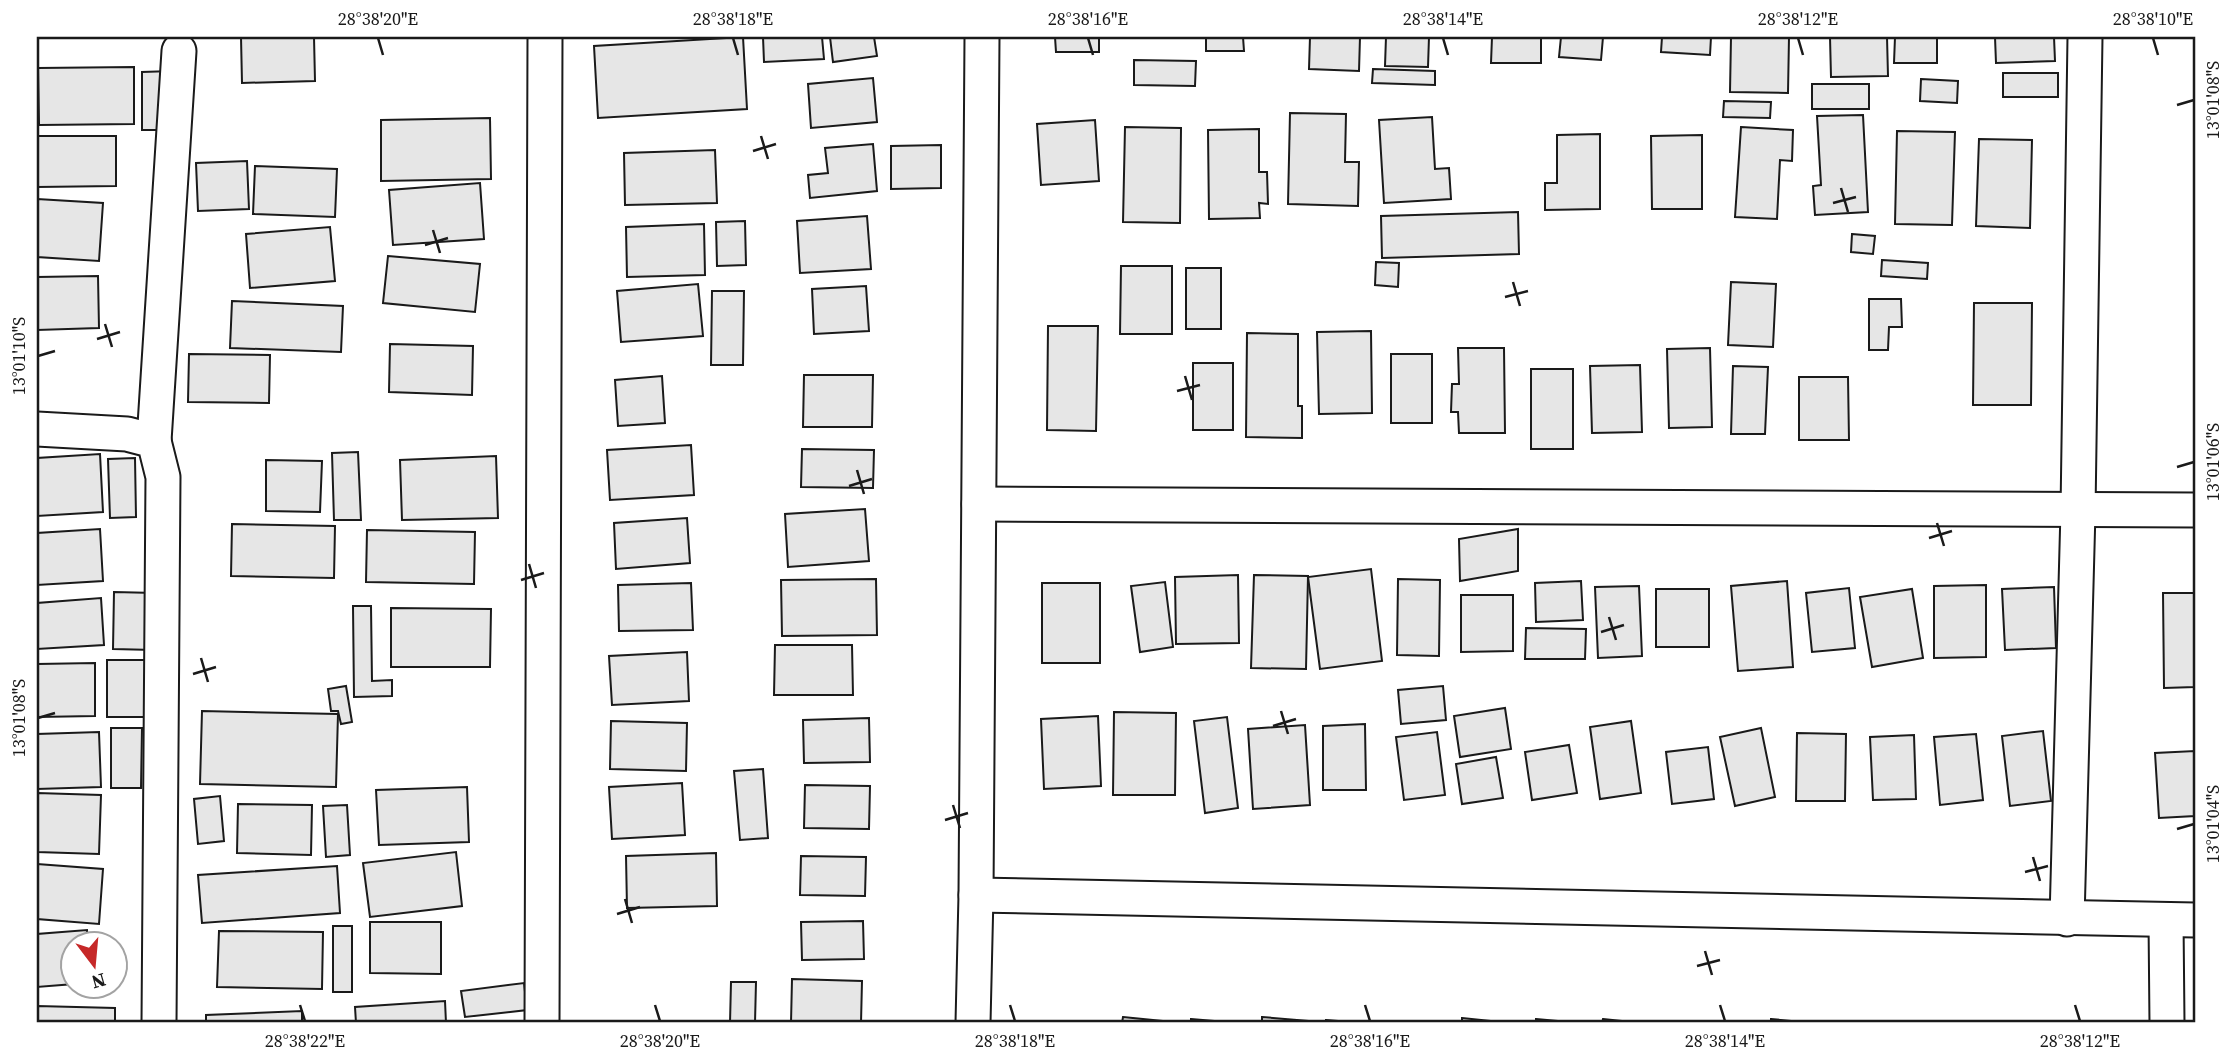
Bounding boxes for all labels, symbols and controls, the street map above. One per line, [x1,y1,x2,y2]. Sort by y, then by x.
text: 28°38'20"E [338,6,418,31]
text: 28°38'18"E [693,6,773,31]
text: 28°38'16"E [1048,6,1128,31]
text: 28°38'14"E [1403,6,1483,31]
text: 28°38'12"E [1758,6,1838,31]
text: 28°38'10"E [2113,6,2193,31]
text: 13°01'08"S [2200,61,2225,139]
text: 13°01'10"S [6,317,31,395]
text: 13°01'06"S [2200,423,2225,501]
text: 13°01'08"S [6,679,31,757]
text: 13°01'04"S [2200,785,2225,863]
north arrow [60,930,130,1000]
text: N [88,967,109,996]
text: 28°38'22"E [265,1028,345,1053]
text: 28°38'20"E [620,1028,700,1053]
text: 28°38'18"E [975,1028,1055,1053]
text: 28°38'16"E [1330,1028,1410,1053]
text: 28°38'14"E [1685,1028,1765,1053]
text: 28°38'12"E [2040,1028,2120,1053]

